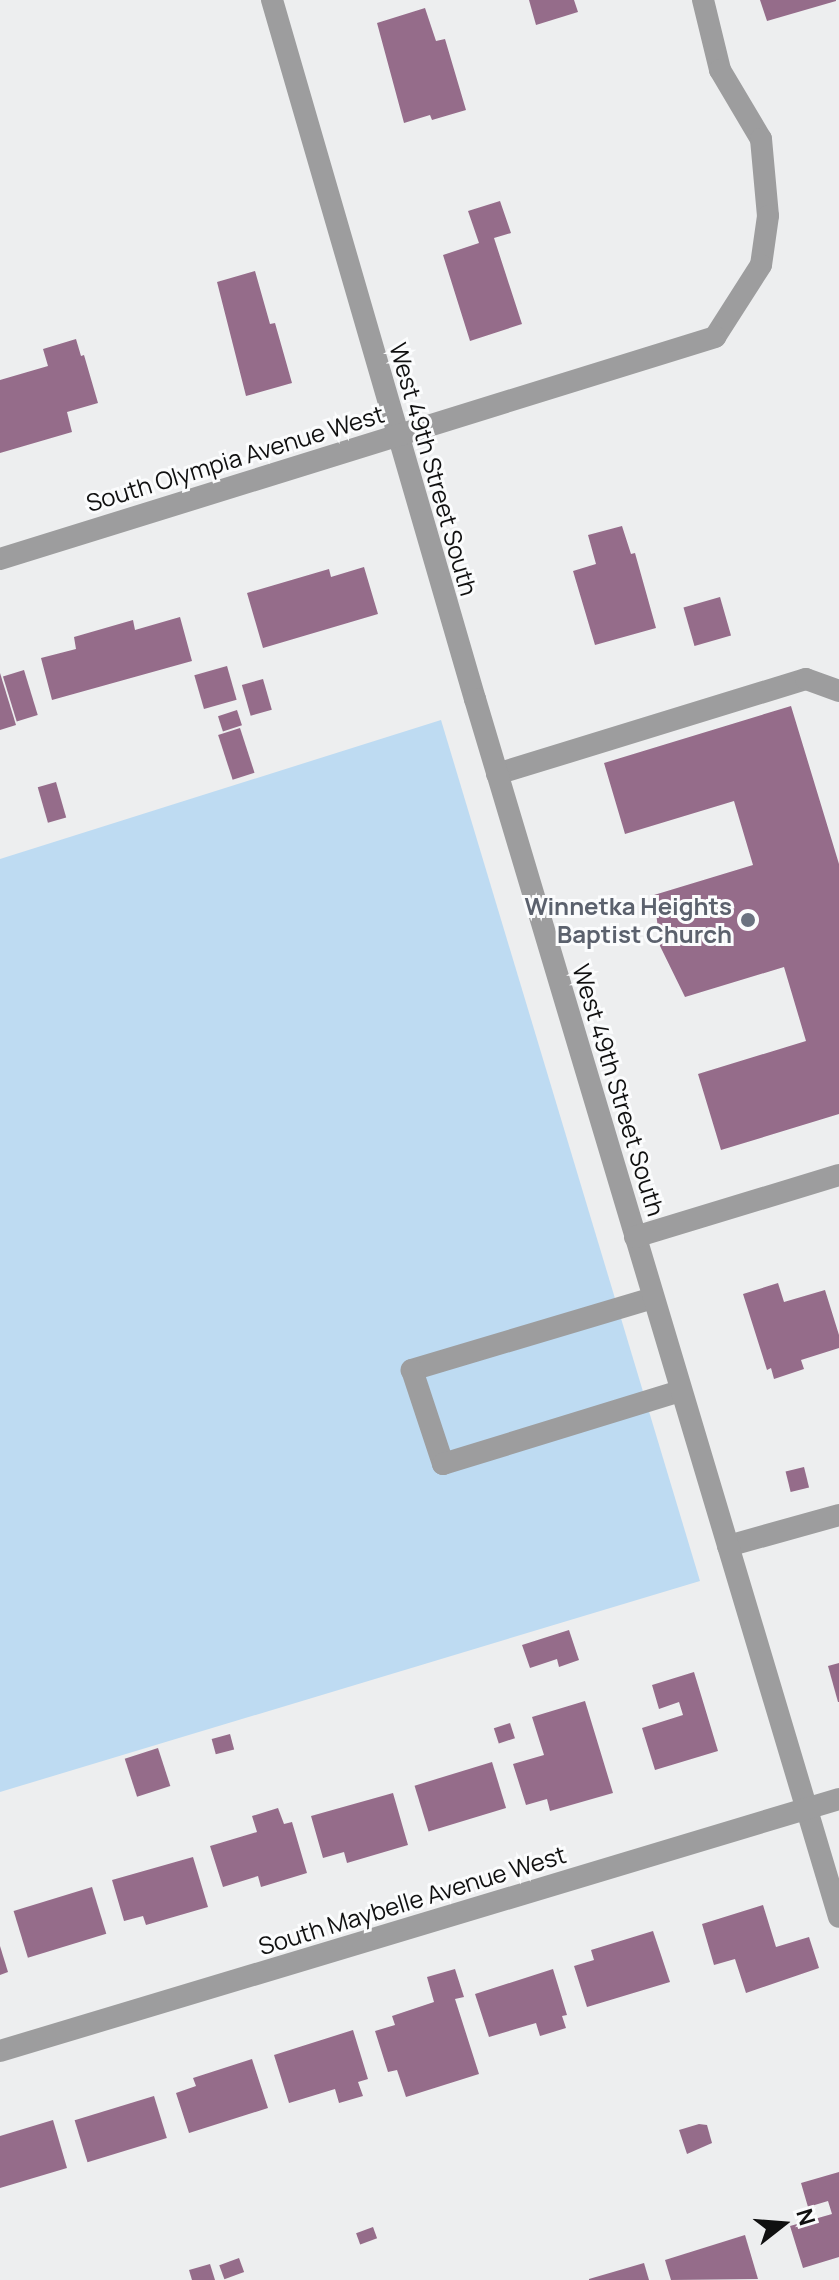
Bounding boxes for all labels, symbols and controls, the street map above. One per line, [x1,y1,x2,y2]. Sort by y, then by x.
street label: West 49th Street South [384,339,484,599]
street label: South Olympia Avenue West [83,399,387,517]
place label: Winnetka Heights Baptist Church [524,892,732,948]
marker: Winnetka Heights Baptist Church [739,911,757,929]
street label: West 49th Street South [567,961,671,1219]
street label: South Maybelle Avenue West [255,1839,569,1961]
north arrow [743,2184,823,2264]
text: N [789,2205,823,2229]

